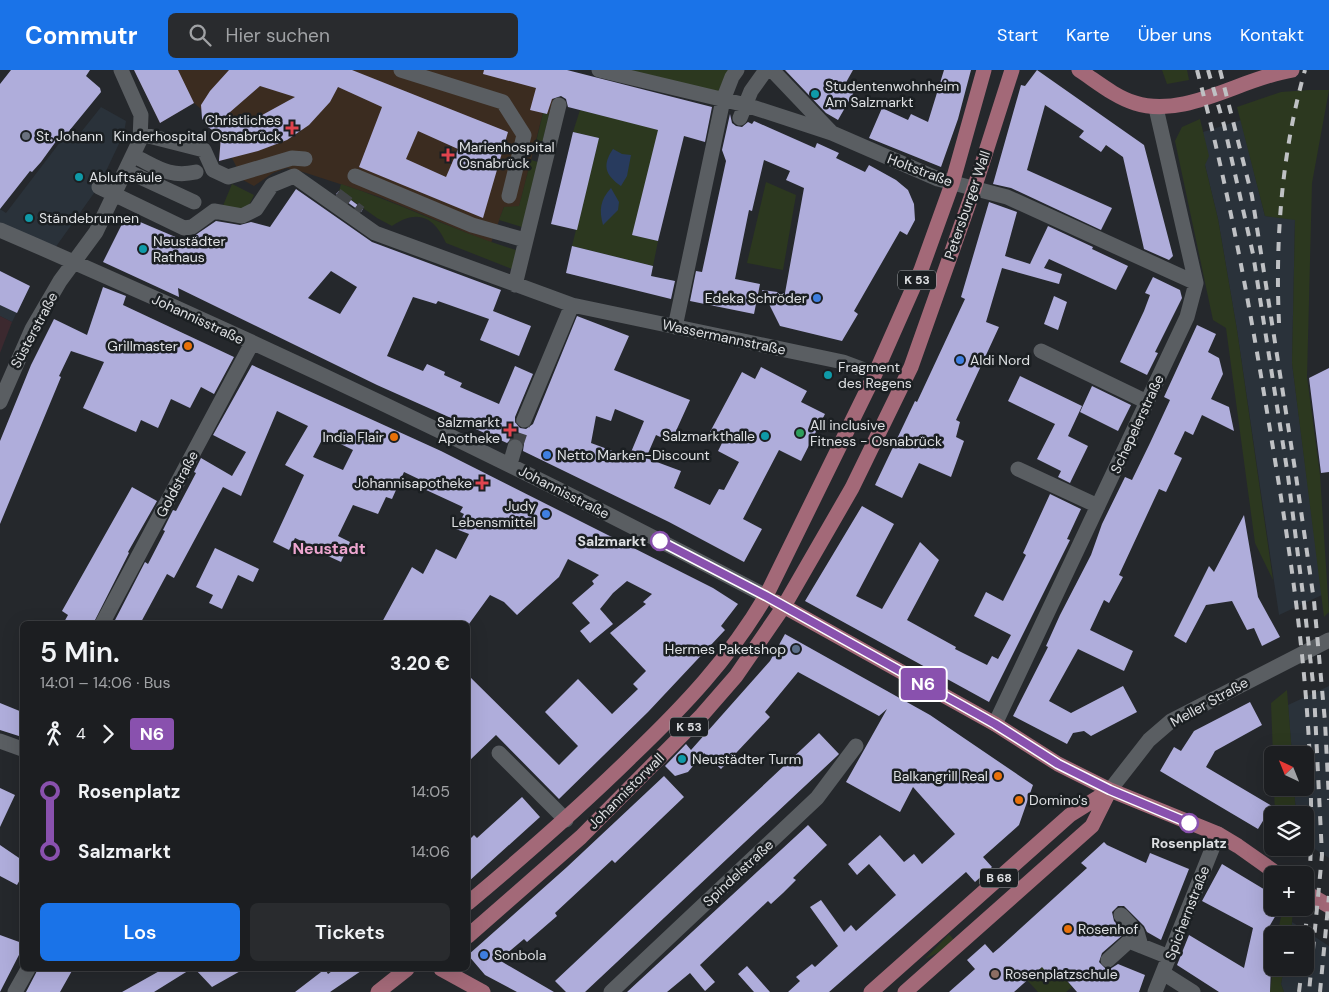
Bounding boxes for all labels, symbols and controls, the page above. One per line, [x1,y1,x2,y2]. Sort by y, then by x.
search box [168,13,518,58]
text: Commutr [25,20,138,51]
icon: search [186,21,214,49]
text: Hier suchen [226,23,330,48]
text: Start [997,23,1038,47]
text: Karte [1066,23,1110,47]
text: Über uns [1138,23,1212,47]
text: Kontakt [1240,23,1304,47]
place label: Studentenwohnheim Am Salzmarkt [825,77,959,111]
marker: Studentenwohnheim Am Salzmarkt [809,88,821,100]
place label: Christliches Kinderhospital Osnabrück [114,111,281,145]
marker: Christliches Kinderhospital Osnabrück [285,121,299,135]
place label: St. Johann [36,127,103,145]
marker: St. Johann [20,130,32,142]
place label: Marienhospital Osnabrück [459,138,555,172]
marker: Marienhospital Osnabrück [441,148,455,162]
street label: Petersburger Wall [940,148,994,262]
street label: Holtstraße [885,149,955,191]
place label: Abluftsäule [89,168,162,186]
marker: Abluftsäule [73,171,85,183]
place label: Ständebrunnen [39,209,139,227]
marker: Ständebrunnen [23,212,35,224]
place label: Neustädter Rathaus [153,232,226,266]
marker: Neustädter Rathaus [137,243,149,255]
road number: K 53 [898,270,936,290]
street label: Süsterstraße [6,289,62,371]
place label: Edeka Schröder [705,289,807,307]
street label: Johannisstraße [149,290,247,348]
marker: Edeka Schröder [811,292,823,304]
street label: Wassermannstraße [661,315,787,359]
place label: Grillmaster [107,337,178,355]
marker: Grillmaster [182,340,194,352]
place label: Aldi Nord [970,351,1030,369]
marker: Aldi Nord [954,354,966,366]
place label: Fragment des Regens [838,358,912,392]
marker: Fragment des Regens [822,369,834,381]
street label: Schepelerstraße [1106,372,1168,476]
place label: Salzmarkt Apotheke [437,413,500,447]
place label: All inclusive Fitness - Osnabrück [810,416,942,450]
marker: Salzmarkt Apotheke [504,424,516,436]
place label: Salzmarkthalle [662,427,755,445]
marker: All inclusive Fitness - Osnabrück [794,427,806,439]
place label: India Flair [322,428,384,446]
marker: Salzmarkthalle [759,430,771,442]
marker: India Flair [388,431,400,443]
place label: Netto Marken-Discount [557,446,710,464]
street label: Goldstraße [152,448,202,520]
marker: Netto Marken-Discount [541,449,553,461]
street label: Johannisstraße [516,461,612,523]
place label: Johannisapotheke [354,474,472,492]
marker: Johannisapotheke [476,477,488,489]
place label: Judy Lebensmittel [451,497,536,531]
marker: Judy Lebensmittel [540,508,552,520]
marker: Salzmarkt [650,531,670,551]
place label: Salzmarkt [577,532,646,550]
district label: Neustadt [292,538,366,559]
text: 5 Min. [40,634,120,671]
place label: Hermes Paketshop [665,640,786,658]
marker: Hermes Paketshop [790,643,802,655]
text: 3.20 € [390,651,450,676]
line badge: N6 [900,668,946,700]
text: 14:01 – 14:06 · Bus [40,672,171,693]
text: N6 [911,672,935,696]
street label: Meller Straße [1167,673,1251,731]
road number: K 53 [670,718,708,736]
icon: walk [40,720,68,748]
icon: forward [94,720,122,748]
text: N6 [140,722,164,746]
text: 4 [76,723,86,744]
north arrow [1264,746,1314,796]
map controls [1264,746,1314,976]
street label: Johannistorwall [584,749,668,833]
place label: Neustädter Turm [692,750,801,768]
marker: Neustädter Turm [676,753,688,765]
place label: Balkangrill Real [893,767,988,785]
marker: Balkangrill Real [992,770,1004,782]
text: Rosenplatz [78,779,180,804]
text: 14:05 [411,781,450,802]
place label: Domino's [1029,791,1088,809]
marker: Domino's [1013,794,1025,806]
button: layers [1264,806,1314,856]
marker: Rosenplatz [1179,813,1199,833]
place label: Rosenplatz [1151,834,1227,852]
street label: Spindelstraße [699,836,777,910]
text: Salzmarkt [78,839,171,864]
text: 14:06 [411,841,450,862]
street label: Spichernstraße [1161,863,1213,963]
button: + [1264,866,1314,916]
road number: B 68 [980,868,1018,888]
button: Los [40,903,240,961]
button: Tickets [250,903,450,961]
place label: Rosenhof [1078,920,1139,938]
marker: Rosenhof [1062,923,1074,935]
button: − [1264,926,1314,976]
place label: Sonbola [494,946,546,964]
marker: Sonbola [478,949,490,961]
place label: Rosenplatzschule [1005,965,1118,983]
marker: Rosenplatzschule [989,968,1001,980]

